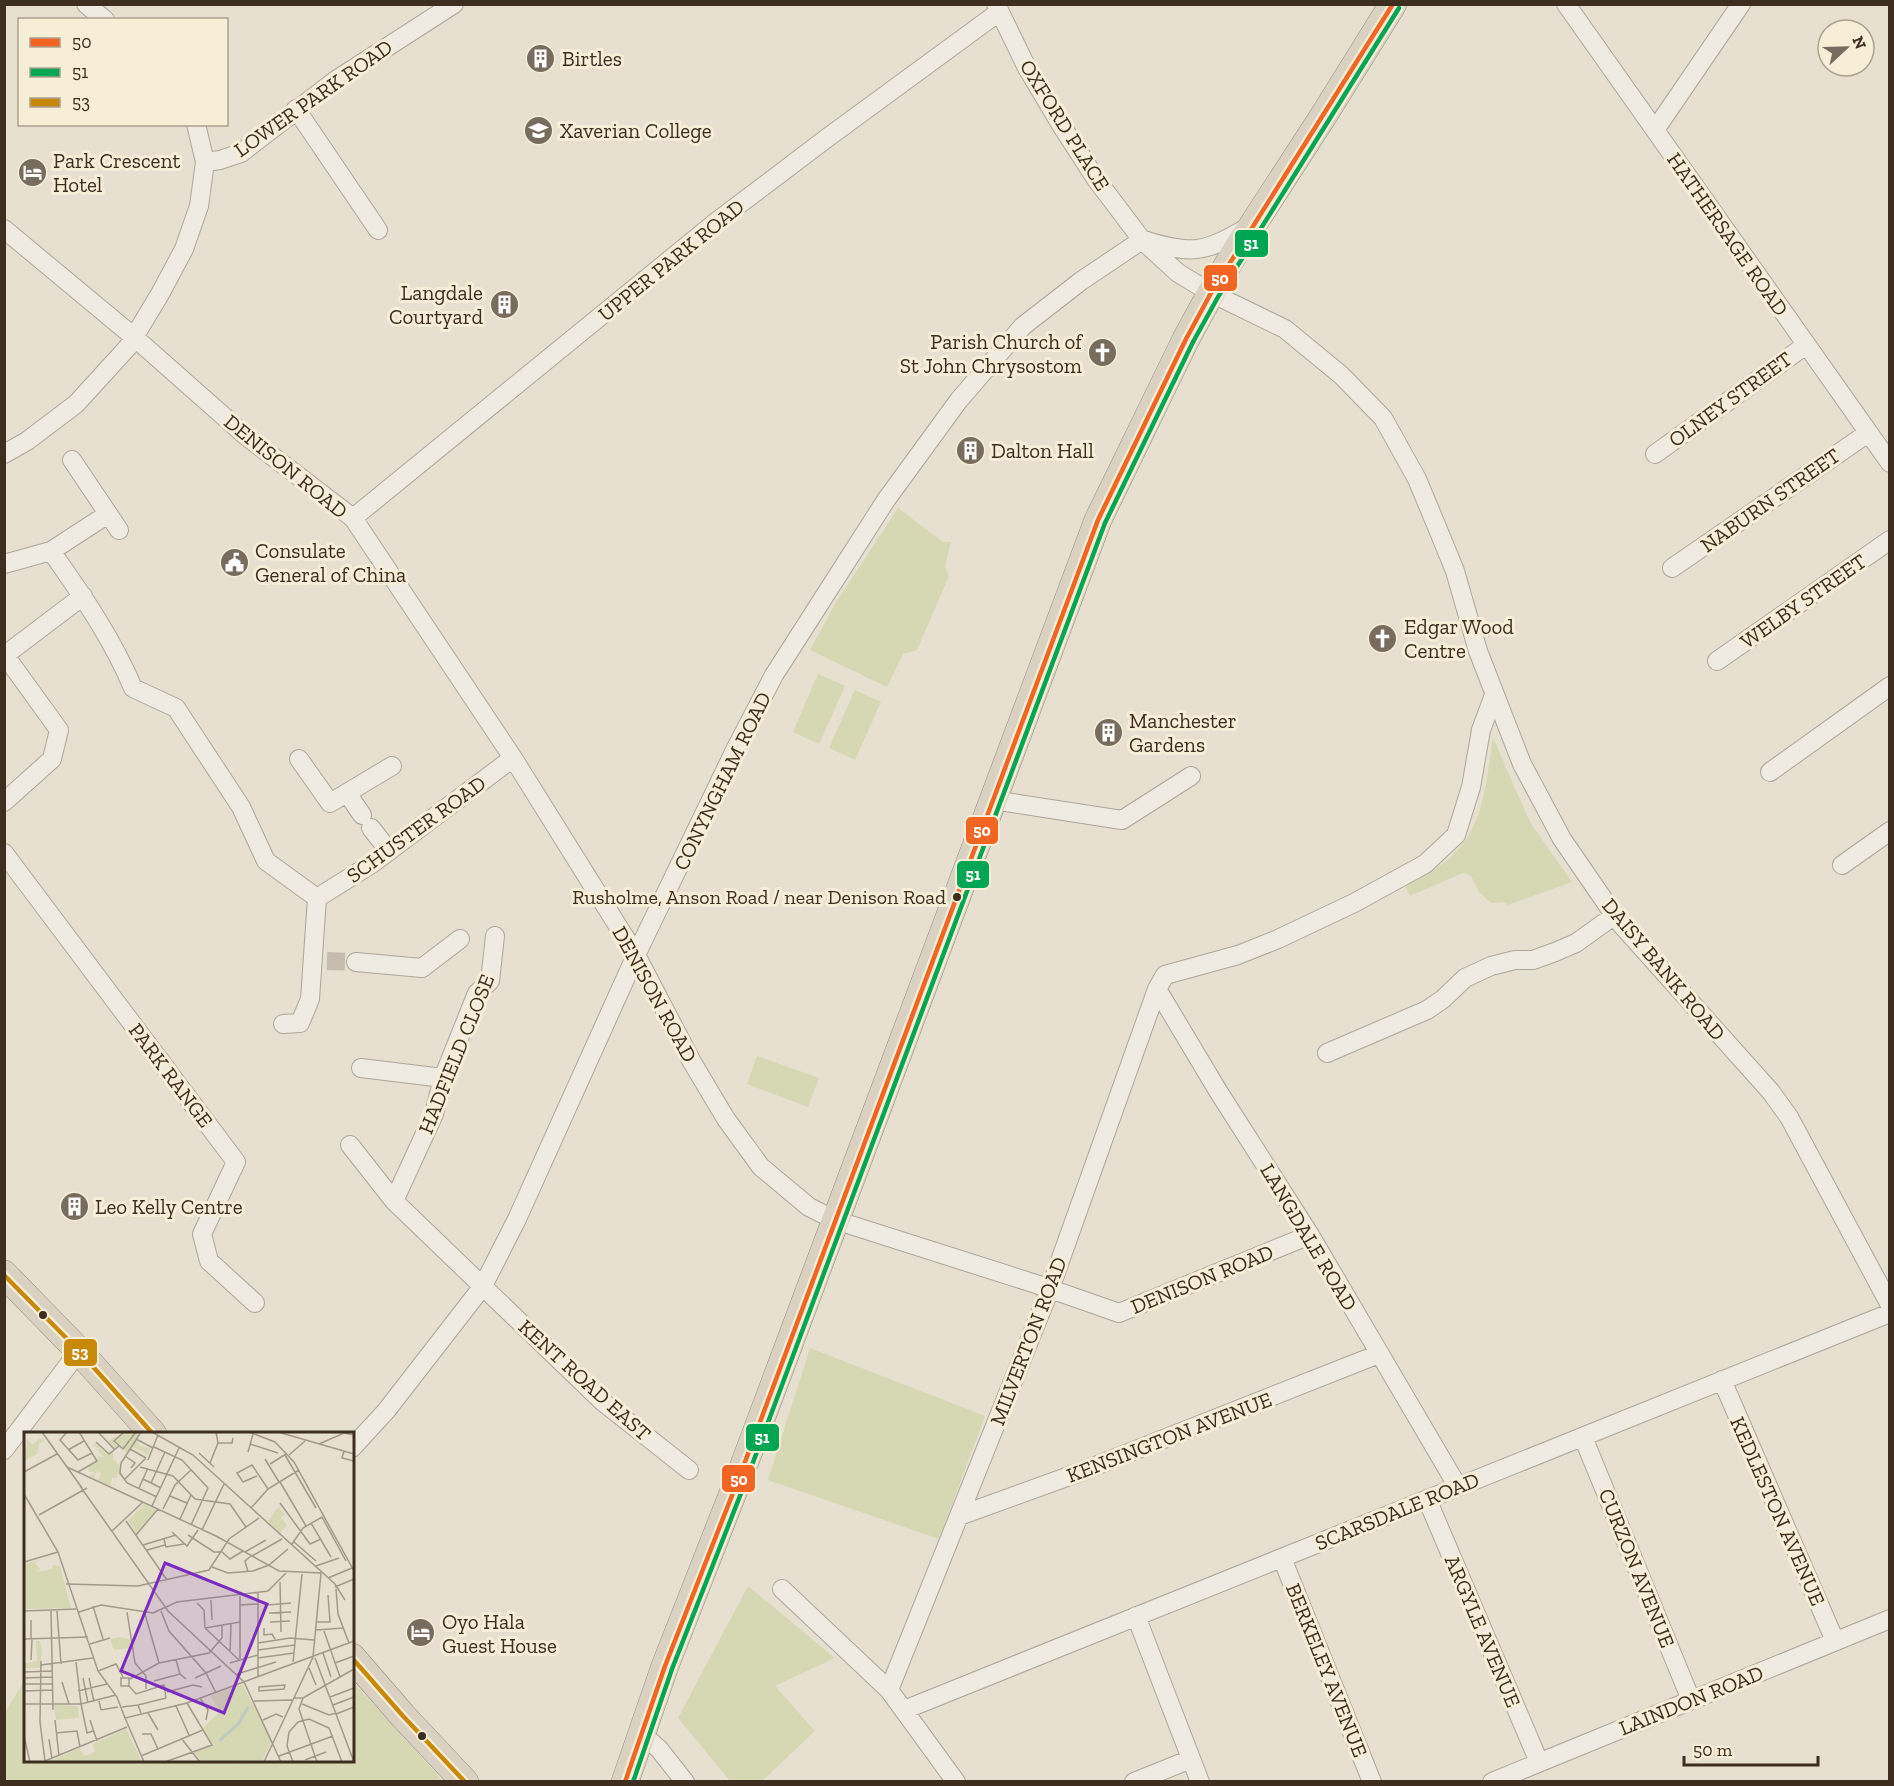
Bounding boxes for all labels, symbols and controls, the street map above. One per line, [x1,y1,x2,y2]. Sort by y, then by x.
legend [18,18,228,126]
north arrow [1816,18,1876,78]
text: 50 [72,31,92,53]
text: N [1848,33,1871,52]
street label: LOWER PARK ROAD [229,34,397,162]
building icon: Birtles [525,42,557,74]
place label: Birtles [562,46,622,71]
street label: OXFORD PLACE [1015,55,1115,195]
text: 51 [72,61,88,83]
text: 53 [72,91,90,113]
school or university icon: Xaverian College [523,114,555,146]
place label: Xaverian College [560,118,712,143]
street label: HATHERSAGE ROAD [1662,147,1794,321]
place label: Park Crescent Hotel [53,148,181,197]
hotel icon: Park Crescent Hotel [16,156,48,188]
street label: UPPER PARK ROAD [593,194,749,326]
line badge: 51 [1234,229,1269,258]
text: 51 [1244,234,1259,253]
line badge: 50 [1203,264,1238,292]
text: 50 [1211,269,1229,288]
place label: Langdale Courtyard [389,280,483,329]
building icon: Langdale Courtyard [488,288,520,320]
place label: Parish Church of St John Chrysostom [900,329,1083,378]
church icon: Parish Church of St John Chrysostom [1087,337,1119,369]
street label: OLNEY STREET [1664,346,1796,452]
street label: DENISON ROAD [219,409,353,523]
building icon: Dalton Hall [954,434,986,466]
place label: Dalton Hall [991,438,1094,463]
street label: NABURN STREET [1695,443,1845,557]
place label: Consulate General of China [255,538,406,587]
public building icon: Consulate General of China [218,546,250,578]
street label: WELBY STREET [1735,548,1871,654]
place label: Edgar Wood Centre [1404,614,1514,663]
church icon: Edgar Wood Centre [1367,622,1399,654]
street label: CONYNGHAM ROAD [668,688,776,874]
place label: Manchester Gardens [1129,708,1237,757]
building icon: Manchester Gardens [1092,716,1124,748]
street label: SCHUSTER ROAD [342,770,490,888]
line badge: 50 [965,816,999,845]
text: 50 [973,821,991,840]
line badge: 51 [956,860,990,889]
text: 51 [966,865,981,884]
place label: Rusholme, Anson Road / near Denison Road [572,885,946,909]
marker: Rusholme, Anson Road / near Denison Road [951,891,963,903]
street label: DAISY BANK ROAD [1597,893,1731,1045]
street label: DENISON ROAD [607,922,703,1066]
street label: HADFIELD CLOSE [413,971,499,1137]
street label: PARK RANGE [124,1018,218,1132]
street label: LANGDALE ROAD [1255,1159,1363,1315]
building icon: Leo Kelly Centre [58,1190,90,1222]
place label: Leo Kelly Centre [95,1194,243,1219]
street label: DENISON ROAD [1127,1239,1277,1319]
street label: MILVERTON ROAD [984,1253,1072,1429]
unlabelled marker [37,1309,49,1321]
street label: KENT ROAD EAST [514,1314,656,1446]
line badge: 53 [63,1338,98,1367]
text: 53 [72,1343,89,1362]
street label: KENSINGTON AVENUE [1063,1386,1275,1488]
street label: KEDLESTON AVENUE [1725,1413,1831,1609]
line badge: 51 [745,1423,780,1452]
text: 51 [755,1428,770,1447]
inset map [24,1432,354,1762]
line badge: 50 [721,1464,756,1493]
street label: SCARSDALE ROAD [1311,1467,1483,1555]
text: 50 [730,1470,748,1489]
street label: CURZON AVENUE [1594,1485,1680,1651]
street label: ARGYLE AVENUE [1440,1551,1526,1711]
street label: BERKELEY AVENUE [1281,1580,1373,1760]
place label: Oyo Hala Guest House [442,1609,557,1658]
hotel icon: Oyo Hala Guest House [405,1617,437,1649]
street label: LAINDON ROAD [1615,1660,1767,1740]
scale bar [1684,1729,1818,1767]
unlabelled marker [416,1730,428,1742]
text: 50 m [1693,1739,1733,1761]

